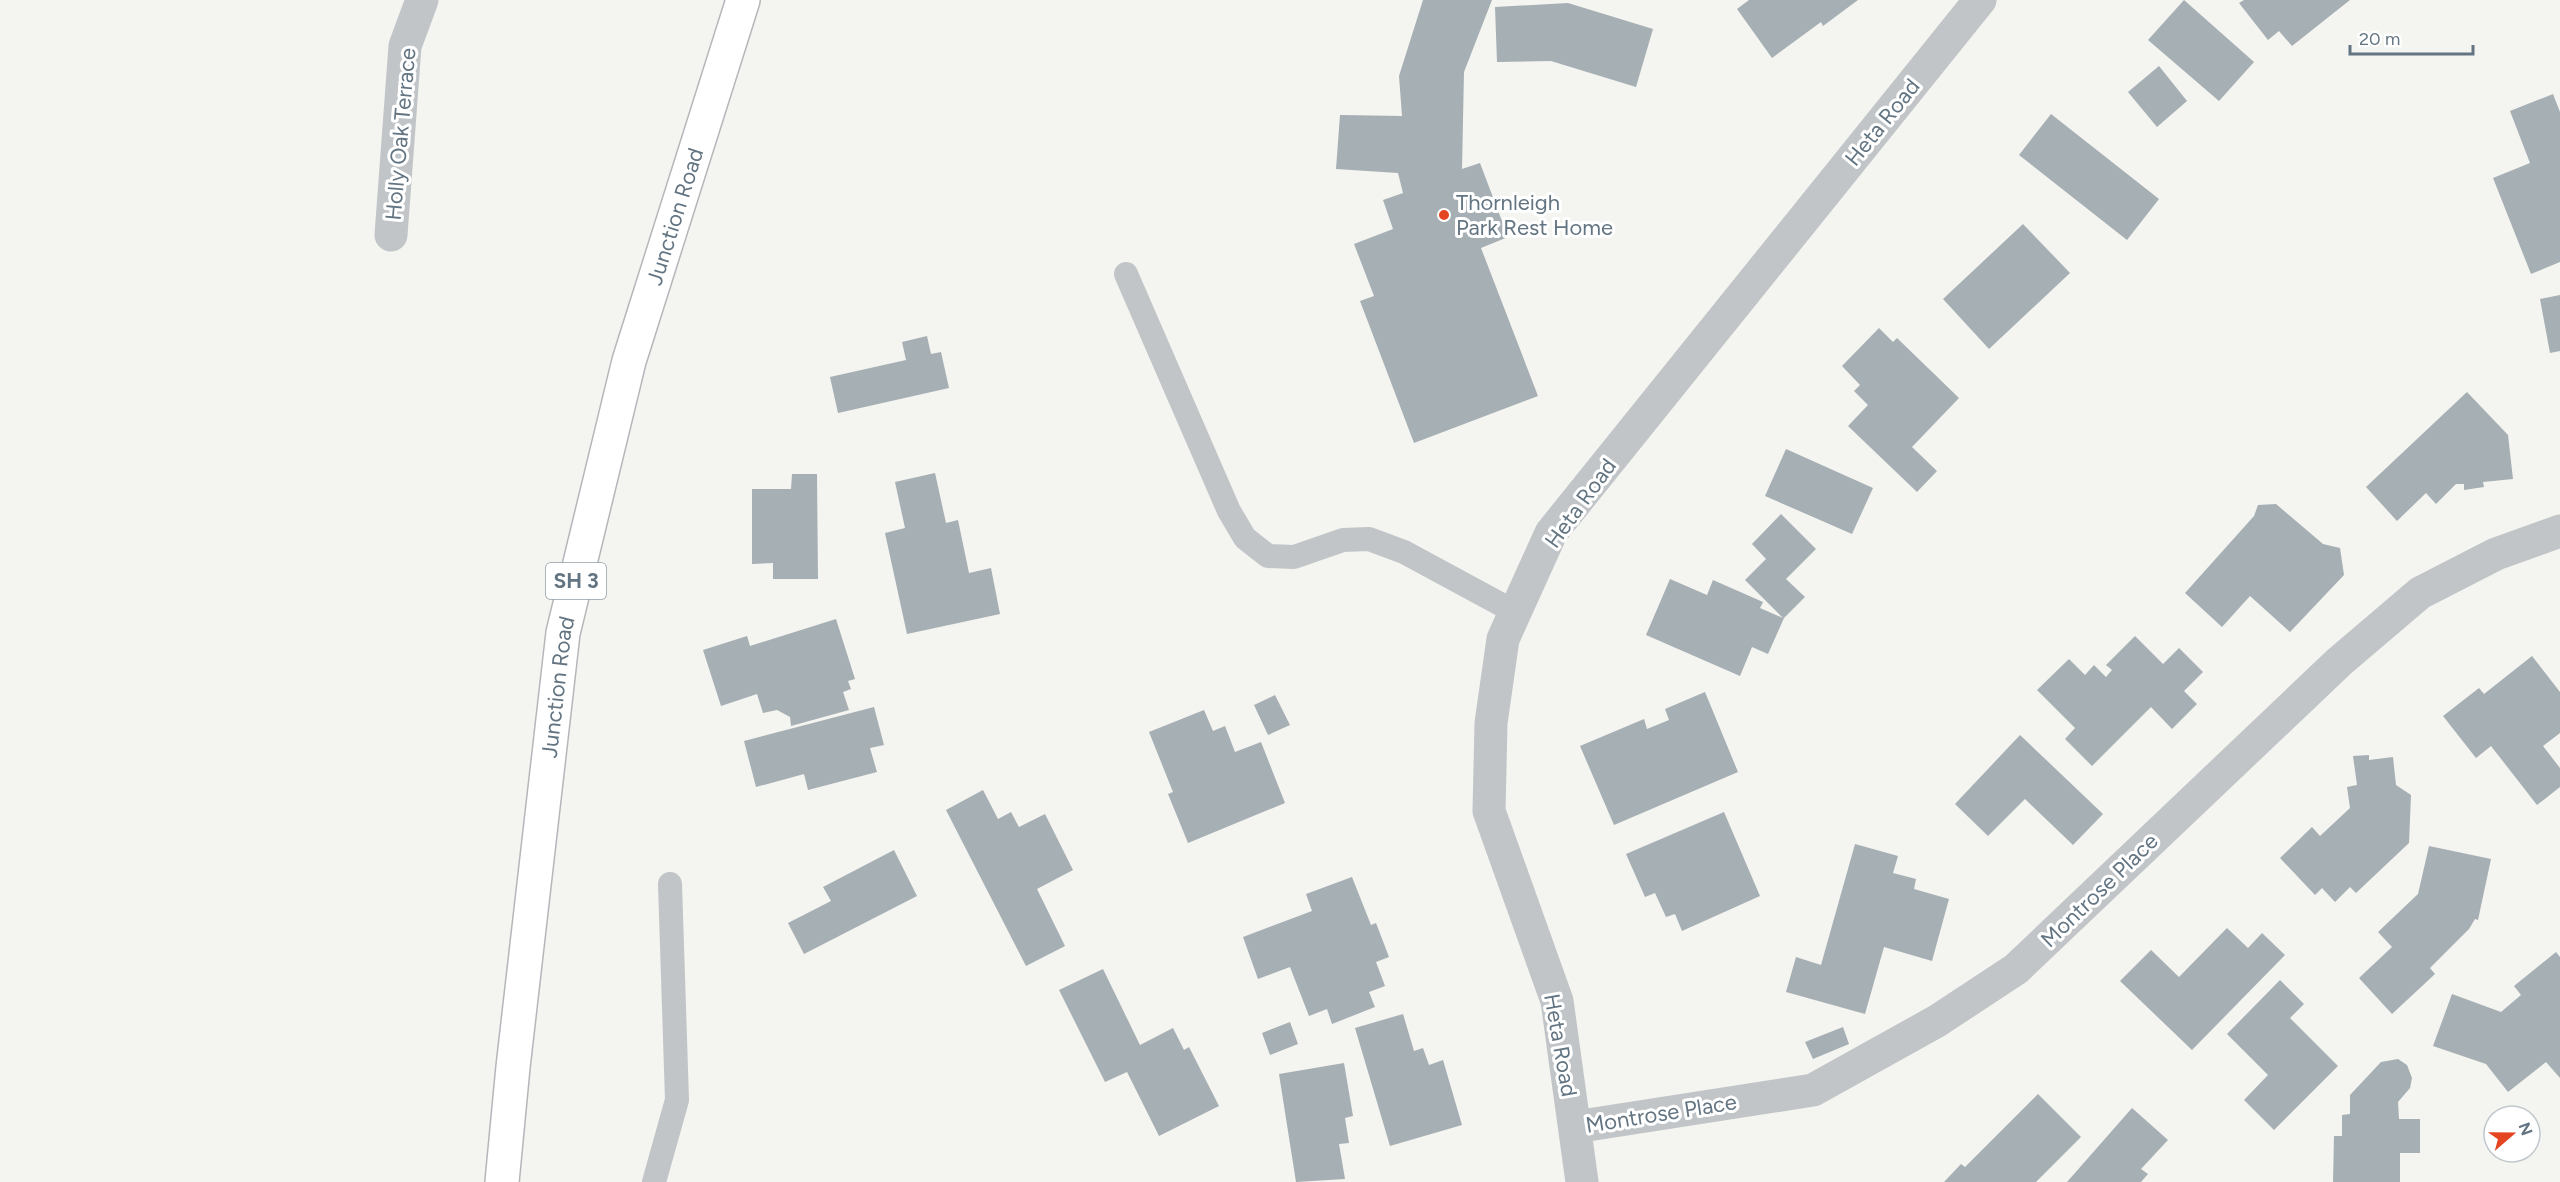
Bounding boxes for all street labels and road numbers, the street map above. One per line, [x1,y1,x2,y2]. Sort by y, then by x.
street label: Holly Oak Terrace [380,47,421,221]
street label: Heta Road [1839,73,1926,171]
street label: Junction Road [641,145,709,288]
street label: Heta Road [1539,453,1622,553]
road number: SH 3 [546,563,606,599]
street label: Junction Road [536,614,581,759]
street label: Montrose Place [2035,828,2164,953]
street label: Heta Road [1538,991,1583,1099]
street label: Montrose Place [1584,1088,1739,1139]

